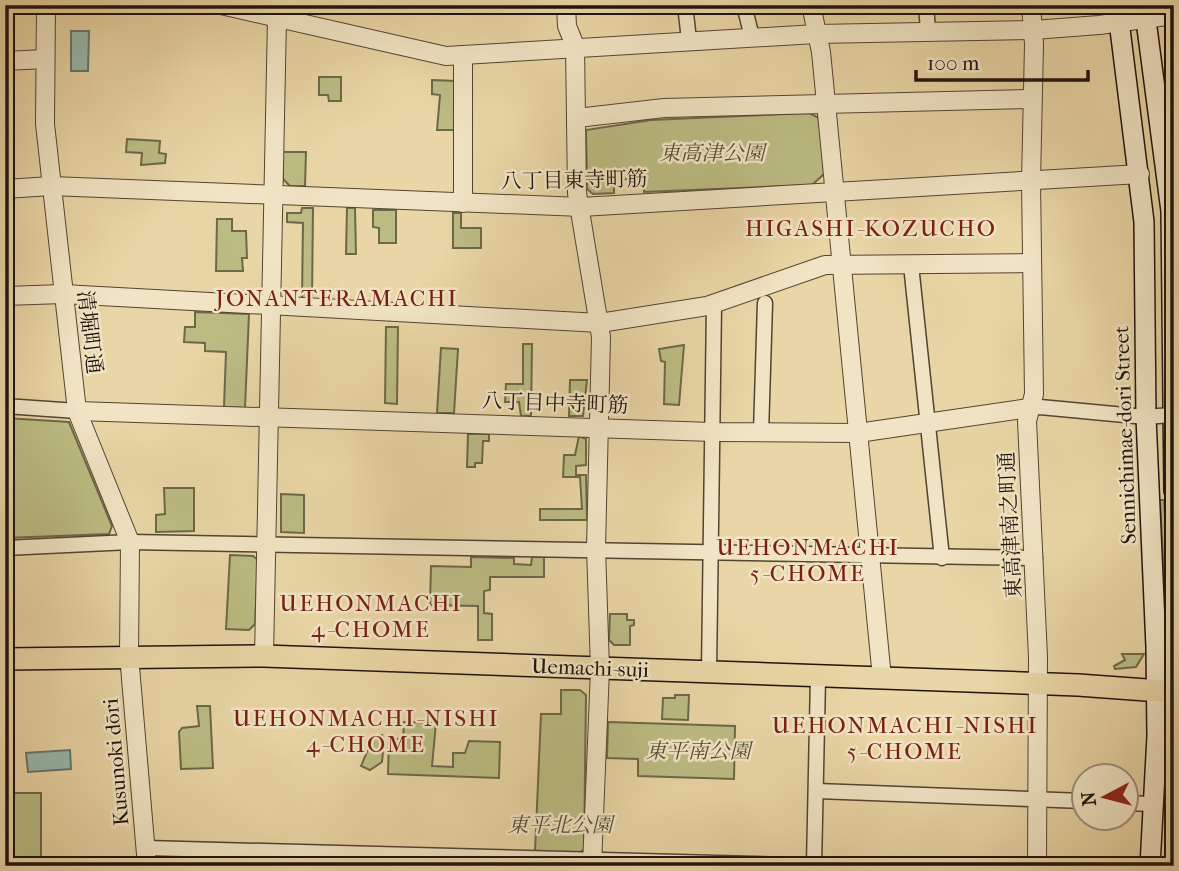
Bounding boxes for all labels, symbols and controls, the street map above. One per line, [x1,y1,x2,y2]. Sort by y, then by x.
scale bar [916,38,1088,82]
text: 100 m [927,51,980,75]
park label: 東高津公園 [660,141,767,165]
street label: 八丁目東寺町筋 [500,167,648,193]
district label: HIGASHI-KOZUCHO [745,215,997,242]
district label: JONANTERAMACHI [214,285,458,312]
street label: 清堀町通 [73,289,107,375]
street label: Sennichimae-dori Street [1109,325,1141,545]
street label: 八丁目中寺町筋 [481,388,629,418]
street label: 東高津南之町通 [994,451,1026,599]
district label: UEHONMACHI 5-CHOME [716,534,900,587]
district label: UEHONMACHI 4-CHOME [279,590,463,643]
street label: Uemachi-suji [531,654,649,682]
street label: Kusunoki dōri [98,697,134,827]
district label: UEHONMACHI-NISHI 4-CHOME [233,705,499,758]
district label: UEHONMACHI-NISHI 5-CHOME [772,712,1038,765]
park label: 東平南公園 [646,739,753,763]
north arrow [1070,762,1140,832]
text: N [1077,790,1101,807]
park label: 東平北公園 [508,813,615,837]

